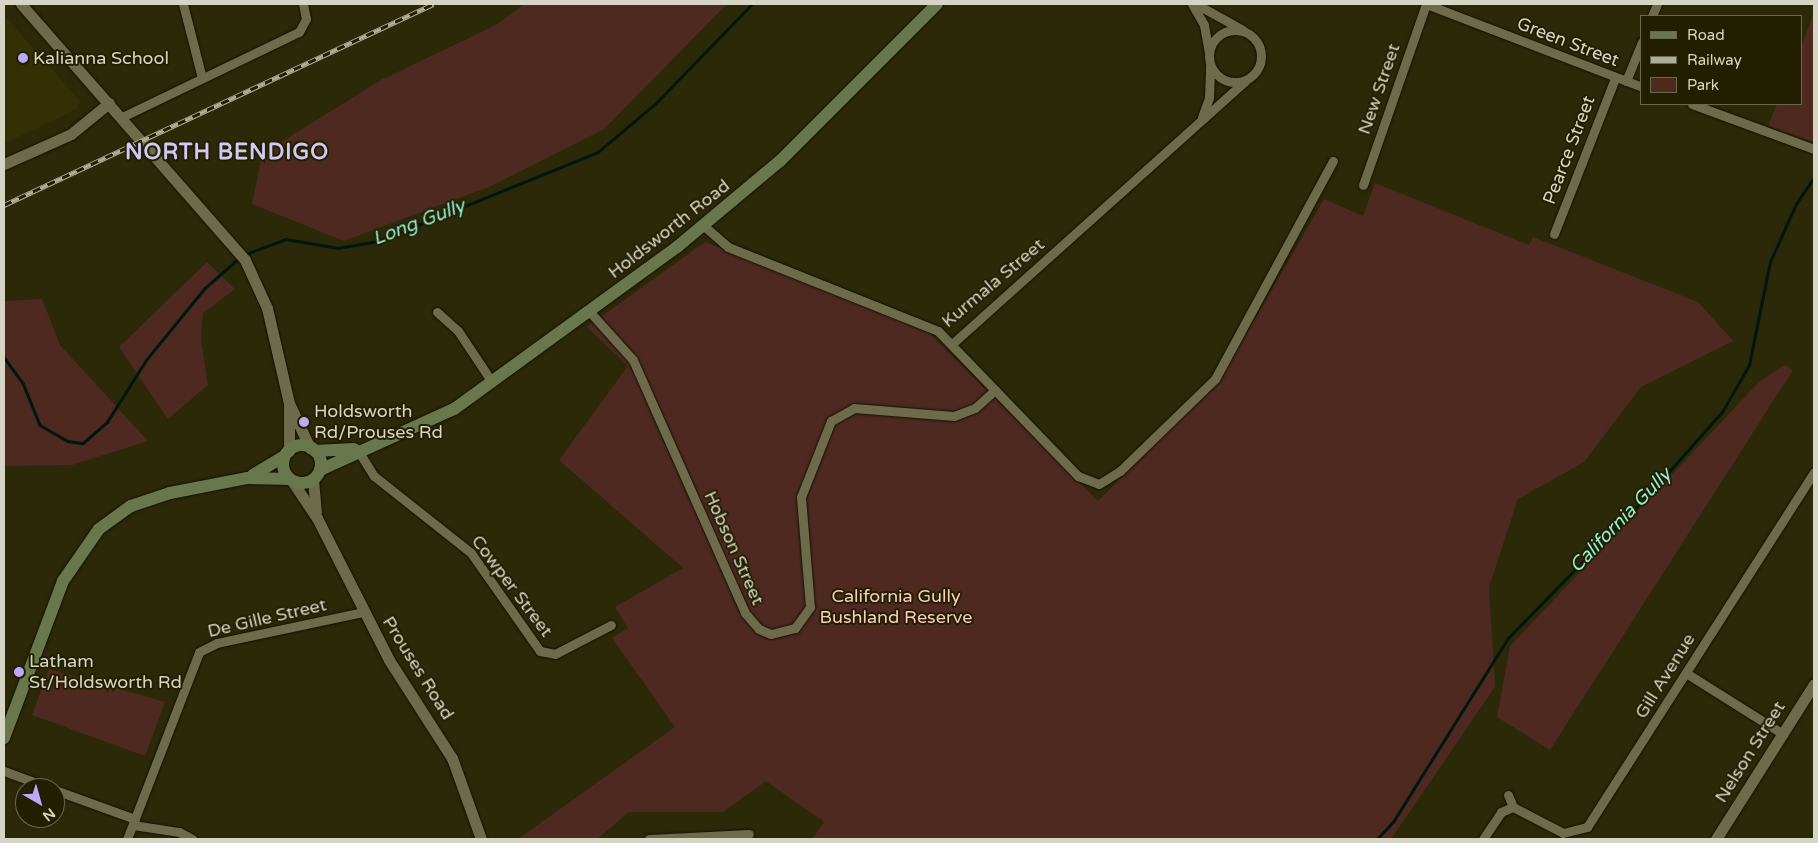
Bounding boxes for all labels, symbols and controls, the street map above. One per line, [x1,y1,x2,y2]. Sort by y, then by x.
street label: Green Street [1514,13,1622,71]
legend [1640,15,1803,105]
text: Road [1687,26,1725,44]
street label: New Street [1353,41,1405,137]
place label: Kalianna School [33,47,169,69]
text: Railway [1687,51,1742,69]
marker: Kalianna School [17,52,29,64]
text: Park [1687,76,1719,94]
street label: Pearce Street [1538,93,1600,207]
district label: NORTH BENDIGO [123,140,331,166]
street label: Holdsworth Road [604,175,734,283]
water label: Long Gully [370,195,468,251]
street label: Kurmala Street [937,234,1049,332]
place label: Holdsworth Rd/Prouses Rd [314,401,443,444]
marker: Holdsworth Rd/Prouses Rd [298,416,310,428]
water label: California Gully [1565,464,1677,578]
street label: Hobson Street [699,488,769,608]
street label: Cowper Street [467,531,557,641]
park label: California Gully Bushland Reserve [820,586,972,628]
street label: De Gille Street [205,594,329,642]
street label: Prouses Road [378,612,458,724]
street label: Gill Avenue [1630,629,1700,723]
place label: Latham St/Holdsworth Rd [29,651,182,694]
marker: Latham St/Holdsworth Rd [13,666,25,678]
street label: Nelson Street [1710,697,1790,807]
north arrow [15,778,65,828]
text: N [39,804,59,825]

